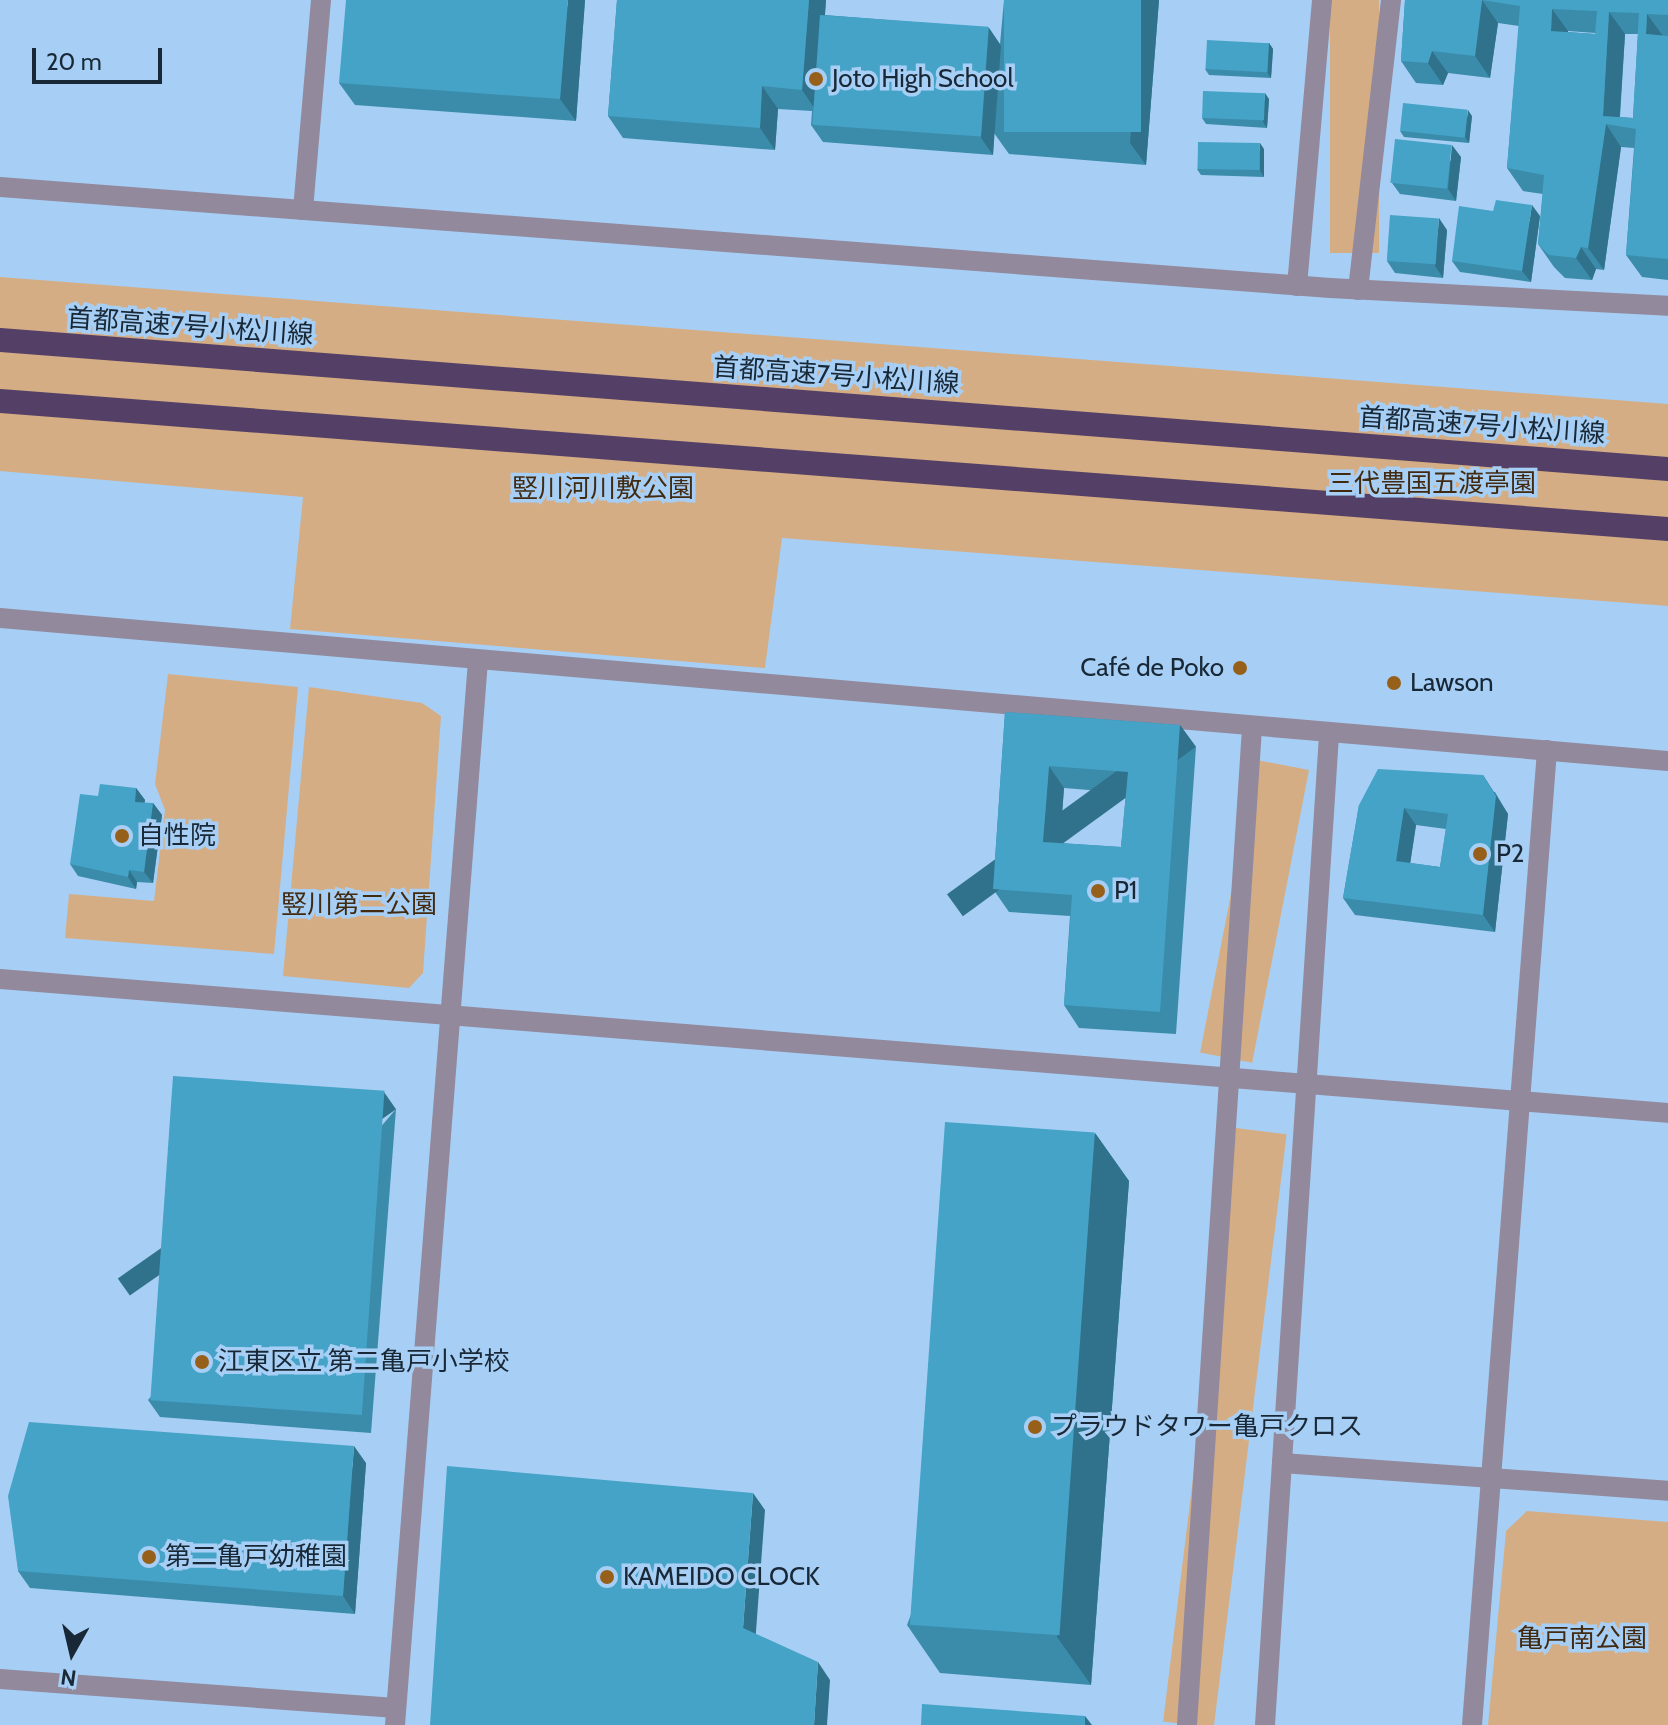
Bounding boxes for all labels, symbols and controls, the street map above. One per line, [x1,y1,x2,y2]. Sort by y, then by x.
scale bar [36,32,166,82]
text: 20 m [46,47,102,76]
place label: Joto High School [832,63,1014,95]
marker: Joto High School [807,70,825,88]
street label: 首都高速7号小松川線 [66,303,314,351]
street label: 首都高速7号小松川線 [712,352,960,400]
street label: 首都高速7号小松川線 [1358,402,1606,450]
park label: 三代豊国五渡亭園 [1328,468,1536,500]
park label: 竪川河川敷公園 [512,473,694,505]
place label: Café de Poko [1080,652,1224,684]
marker: Café de Poko [1231,659,1249,677]
place label: Lawson [1410,667,1494,699]
marker: Lawson [1385,674,1403,692]
place label: 自性院 [138,820,216,852]
marker: 自性院 [113,827,131,845]
place label: P2 [1496,838,1524,870]
marker: P2 [1471,845,1489,863]
place label: P1 [1114,875,1137,907]
marker: P1 [1089,882,1107,900]
park label: 竪川第二公園 [281,889,437,921]
place label: 江東区立 第二亀戸小学校 [218,1346,510,1378]
marker: 江東区立 第二亀戸小学校 [193,1353,211,1371]
place label: プラウドタワー亀戸クロス [1051,1411,1363,1443]
marker: プラウドタワー亀戸クロス [1026,1418,1044,1436]
place label: 第二亀戸幼稚園 [165,1541,347,1573]
marker: 第二亀戸幼稚園 [140,1548,158,1566]
place label: KAMEIDO CLOCK [623,1561,820,1593]
marker: KAMEIDO CLOCK [598,1568,616,1586]
north arrow [32,1613,112,1693]
park label: 亀戸南公園 [1517,1623,1647,1655]
text: N [59,1663,78,1692]

